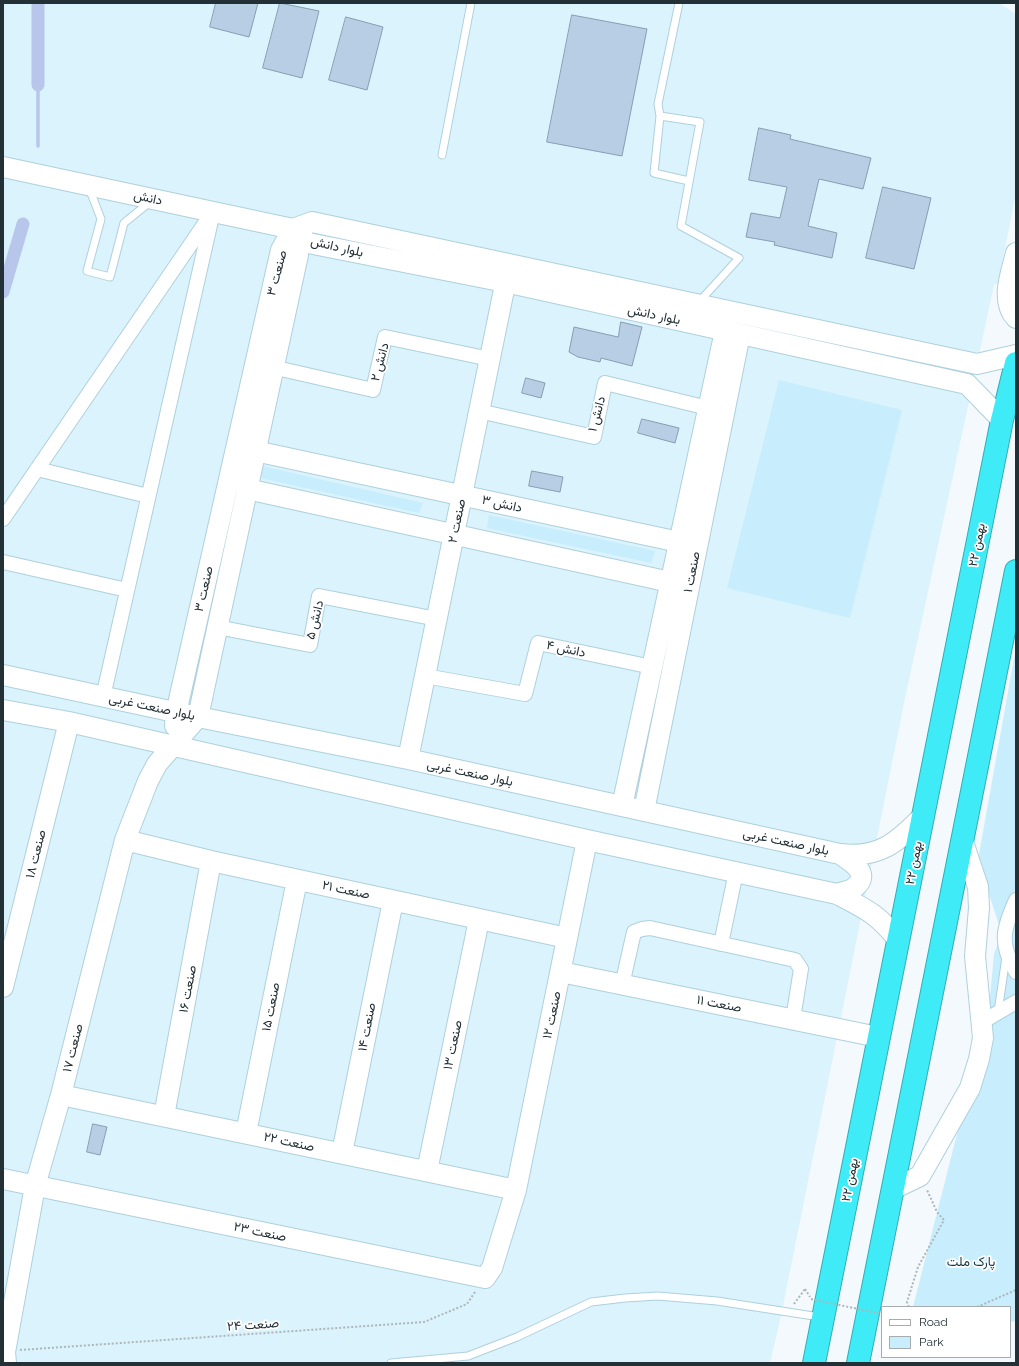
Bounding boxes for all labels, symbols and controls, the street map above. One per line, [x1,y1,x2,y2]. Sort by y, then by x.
street label: دانش [132,187,164,209]
street label: بلوار دانش [309,233,365,261]
street label: صنعت ۳ [263,248,291,298]
street label: بلوار دانش [626,302,682,328]
street label: دانش ۲ [367,341,393,383]
street label: دانش ۱ [585,395,609,433]
street label: دانش ۳ [480,492,524,516]
street label: صنعت ۲ [445,497,469,545]
street label: ۲۲ بهمن [965,522,989,568]
street label: صنعت ۱ [680,550,704,594]
street label: صنعت ۳ [191,565,217,613]
street label: دانش ۵ [303,599,327,641]
street label: دانش ۴ [545,637,587,661]
street label: بلوار صنعت غربی [108,690,196,724]
street label: بلوار صنعت غربی [426,756,514,790]
street label: بلوار صنعت غربی [742,825,830,859]
street label: صنعت ۱۸ [22,828,50,880]
street label: ۲۲ بهمن [902,840,926,886]
street label: صنعت ۲۱ [321,877,371,903]
street label: صنعت ۱۶ [176,964,200,1014]
street label: صنعت ۱۵ [259,981,283,1033]
street label: صنعت ۱۲ [539,990,565,1040]
street label: صنعت ۱۱ [695,992,743,1016]
street label: صنعت ۱۴ [355,1001,379,1053]
street label: صنعت ۱۳ [440,1019,466,1071]
street label: صنعت ۱۷ [59,1022,87,1074]
street label: صنعت ۲۲ [262,1129,316,1155]
street label: ۲۲ بهمن [838,1157,862,1203]
street label: صنعت ۲۳ [232,1219,288,1245]
park label: پارک ملت [947,1254,995,1270]
legend [881,1306,1011,1358]
street label: صنعت ۲۴ [226,1315,280,1335]
text: Road [919,1315,948,1329]
text: Park [919,1335,944,1349]

